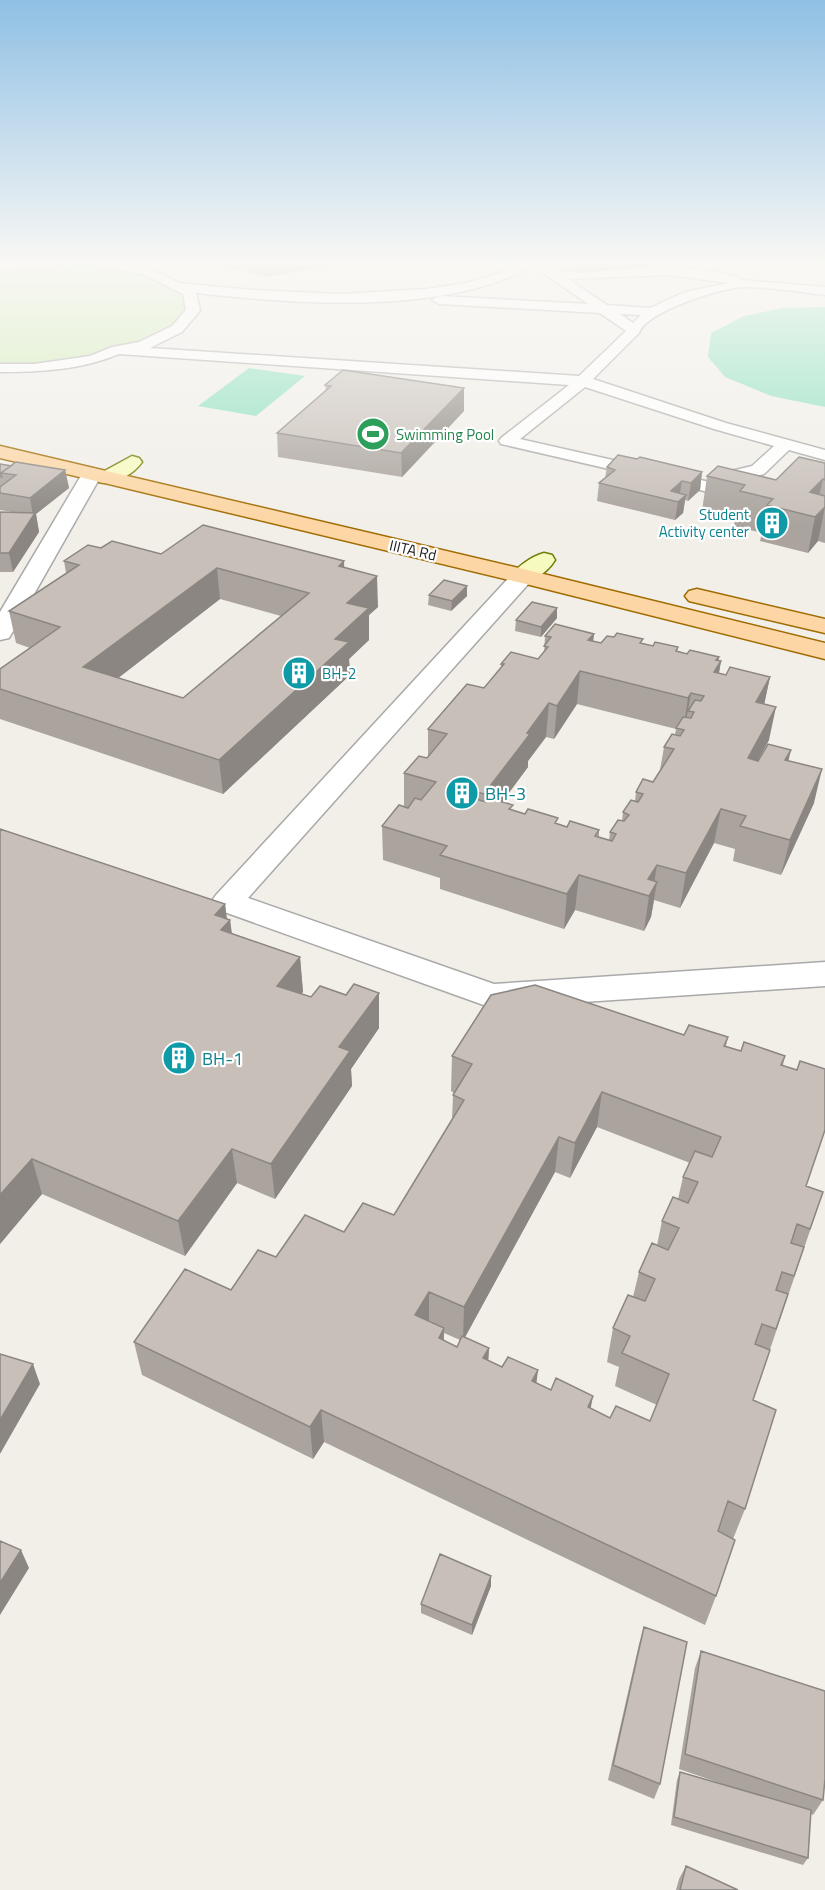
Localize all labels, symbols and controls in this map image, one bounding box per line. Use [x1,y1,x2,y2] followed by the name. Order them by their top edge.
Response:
[355,416,391,452] sports icon: Swimming Pool
[396,423,494,446] place label: Swimming Pool
[659,503,750,543] place label: Student Activity center
[754,505,790,541] building icon: Student Activity center
[387,533,439,567] street label: IIITA Rd
[281,655,317,691] building icon: BH-2
[322,662,356,685] place label: BH-2
[444,775,480,811] building icon: BH-3
[485,780,526,807] place label: BH-3
[161,1040,197,1076] building icon: BH-1
[202,1045,243,1072] place label: BH-1

